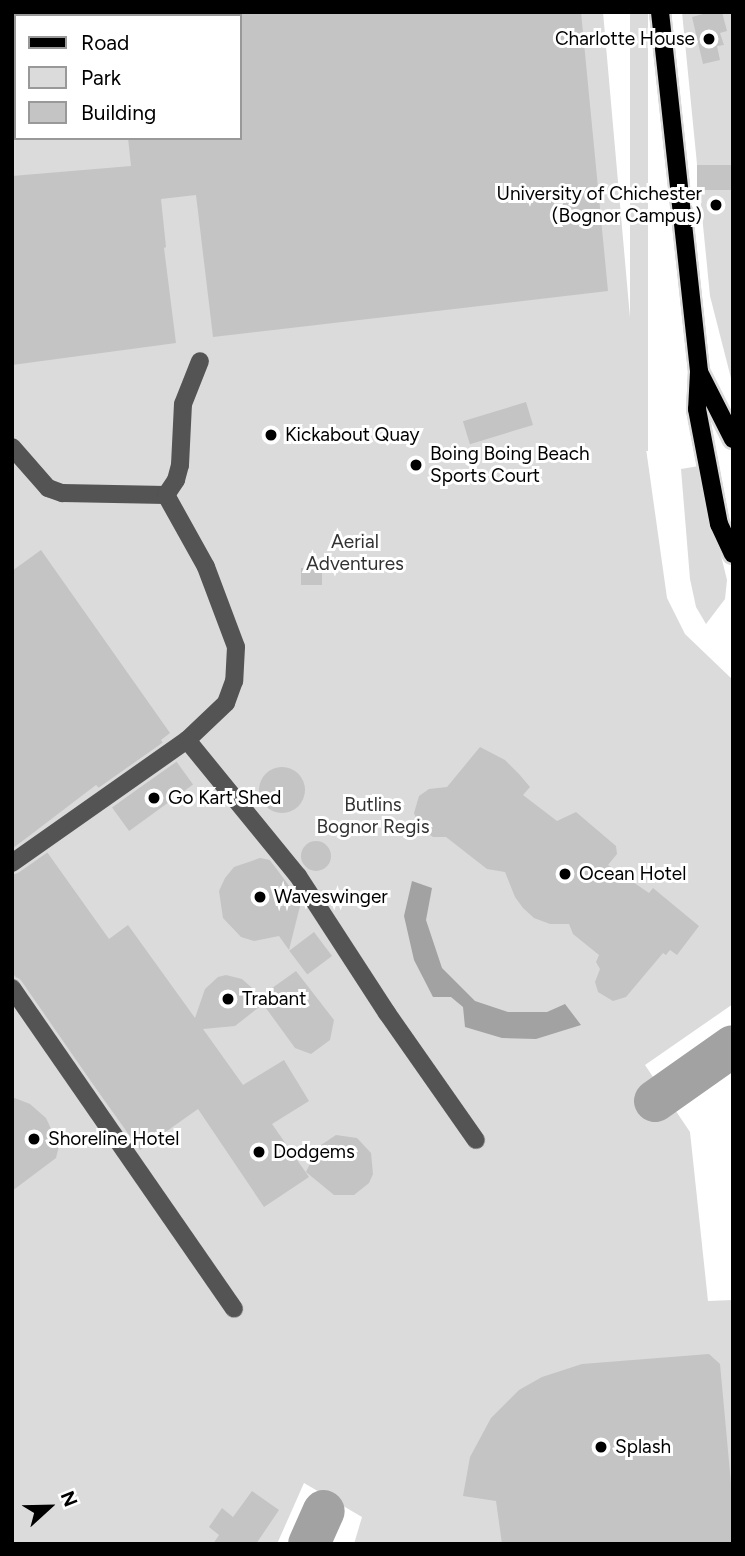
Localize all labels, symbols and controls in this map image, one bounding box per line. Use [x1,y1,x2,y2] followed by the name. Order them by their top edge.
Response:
[14,14,242,140] legend
[555,28,695,50] place label: Charlotte House
[81,30,129,55] text: Road
[701,31,717,47] marker: Charlotte House
[81,65,121,90] text: Park
[81,100,156,125] text: Building
[496,183,702,227] place label: University of Chichester (Bognor Campus)
[708,197,724,213] marker: University of Chichester (Bognor Campus)
[285,424,420,446] place label: Kickabout Quay
[263,427,279,443] marker: Kickabout Quay
[430,443,590,487] place label: Boing Boing Beach Sports Court
[408,457,424,473] marker: Boing Boing Beach Sports Court
[306,531,404,575] park label: Aerial Adventures
[168,787,281,809] place label: Go Kart Shed
[146,790,162,806] marker: Go Kart Shed
[316,794,430,838] park label: Butlins Bognor Regis
[579,863,686,885] place label: Ocean Hotel
[557,866,573,882] marker: Ocean Hotel
[274,886,388,908] place label: Waveswinger
[252,889,268,905] marker: Waveswinger
[242,988,306,1010] place label: Trabant
[220,991,236,1007] marker: Trabant
[48,1128,179,1150] place label: Shoreline Hotel
[26,1131,42,1147] marker: Shoreline Hotel
[273,1141,355,1163] place label: Dodgems
[251,1144,267,1160] marker: Dodgems
[615,1436,671,1458] place label: Splash
[593,1439,609,1455] marker: Splash
[14,1472,84,1542] north arrow
[56,1488,82,1510] text: N

